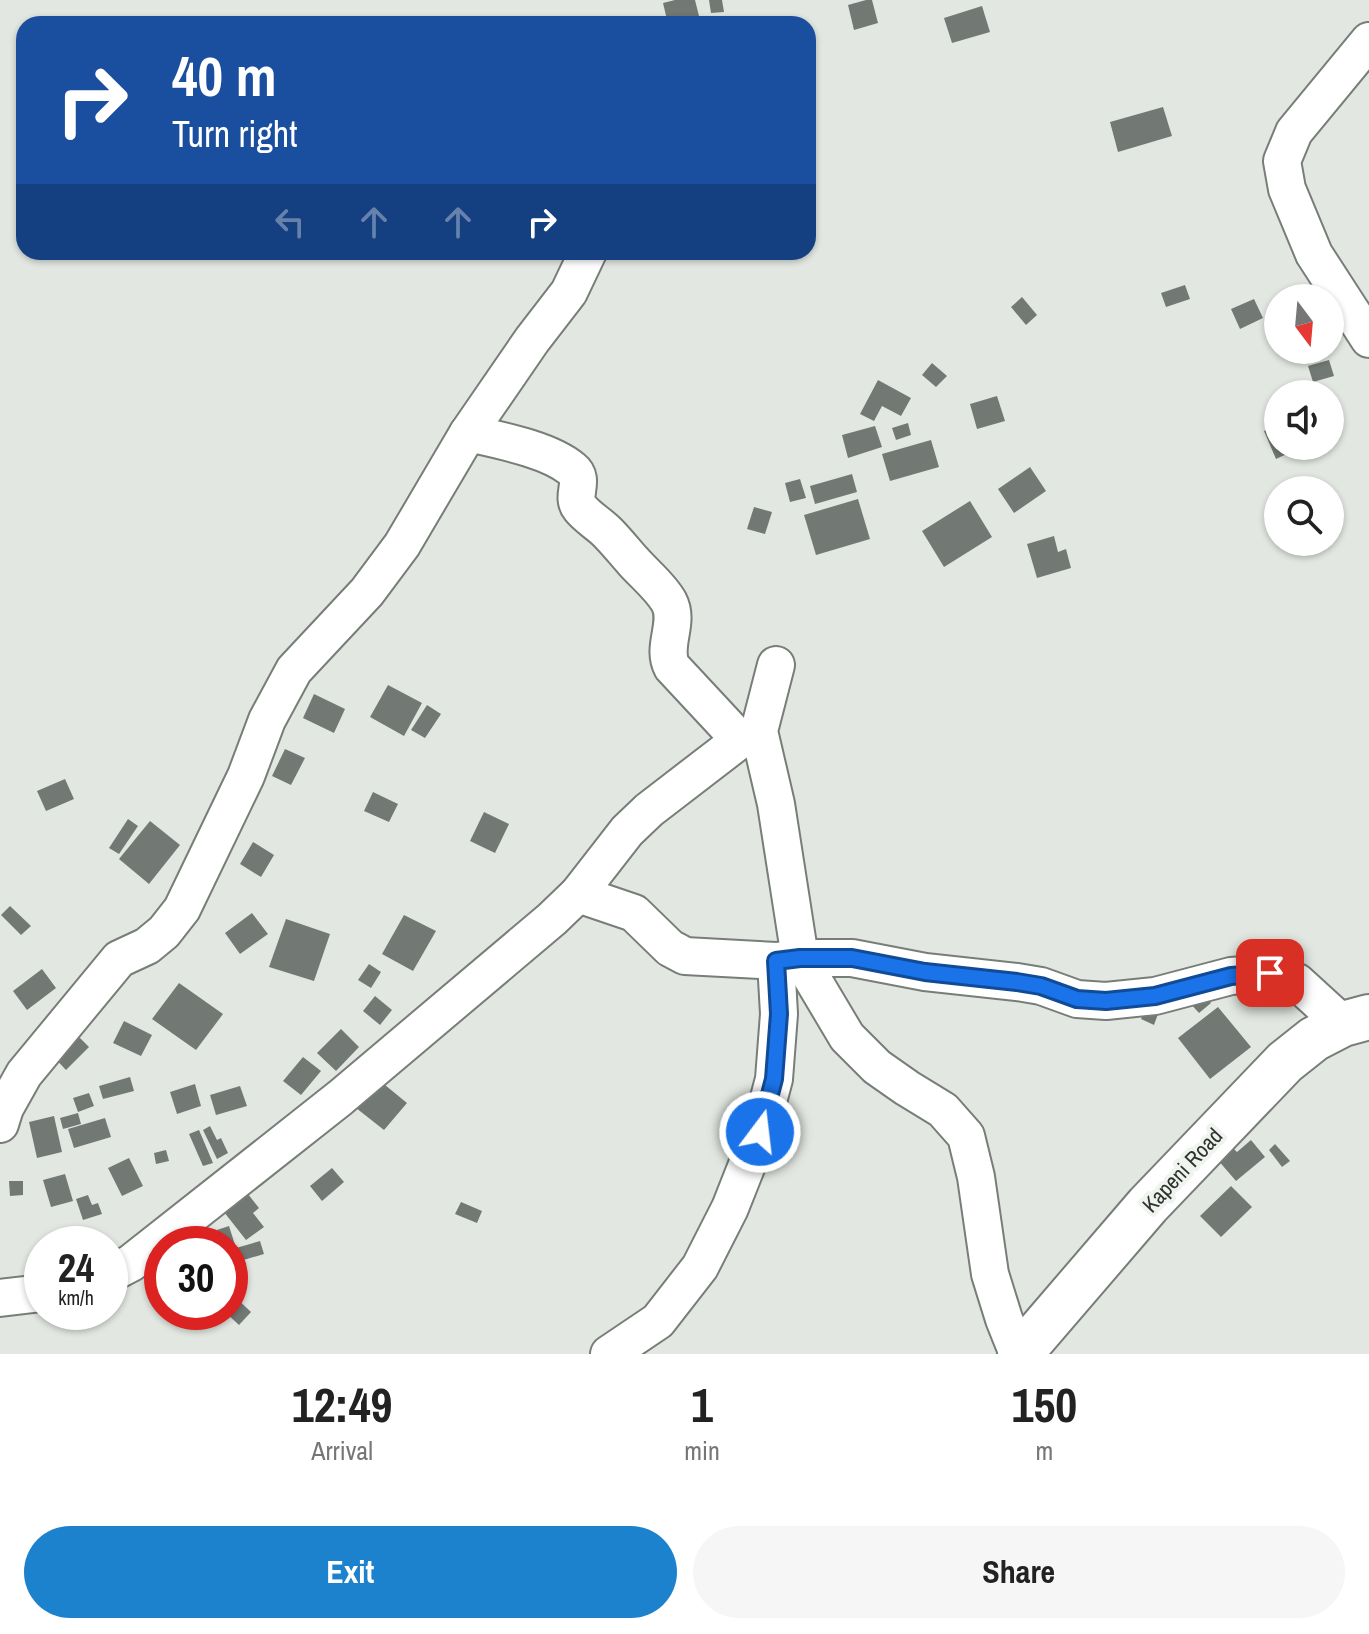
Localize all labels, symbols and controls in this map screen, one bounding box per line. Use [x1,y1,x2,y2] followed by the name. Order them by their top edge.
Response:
[172,38,277,113] text: 40 m
[40,48,144,152] icon: right
[172,110,297,158] text: Turn right
[268,200,312,244] icon: left
[352,200,396,244] icon: ahead
[436,200,480,244] icon: ahead
[520,200,564,244] icon: right
[1264,284,1344,364] north arrow
[1264,284,1344,556] map controls
[1264,380,1344,460] button: sound
[1264,476,1344,556] button: search
[1236,939,1304,1007] pin
[1248,951,1292,995] icon: arrive
[718,1090,802,1174] position arrow
[1135,1121,1229,1219] street label: Kapeni Road
[144,1226,248,1330] speed limit sign: 30
[58,1241,94,1294] text: 24
[58,1284,94,1311] text: km/h
[292,1372,392,1437] text: 12:49
[691,1372,713,1437] text: 1
[1012,1372,1077,1437] text: 150
[311,1433,373,1468] text: Arrival
[684,1433,720,1468] text: min
[1036,1433,1053,1468] text: m
[24,1526,677,1618] button: Exit
[693,1526,1345,1618] button: Share

